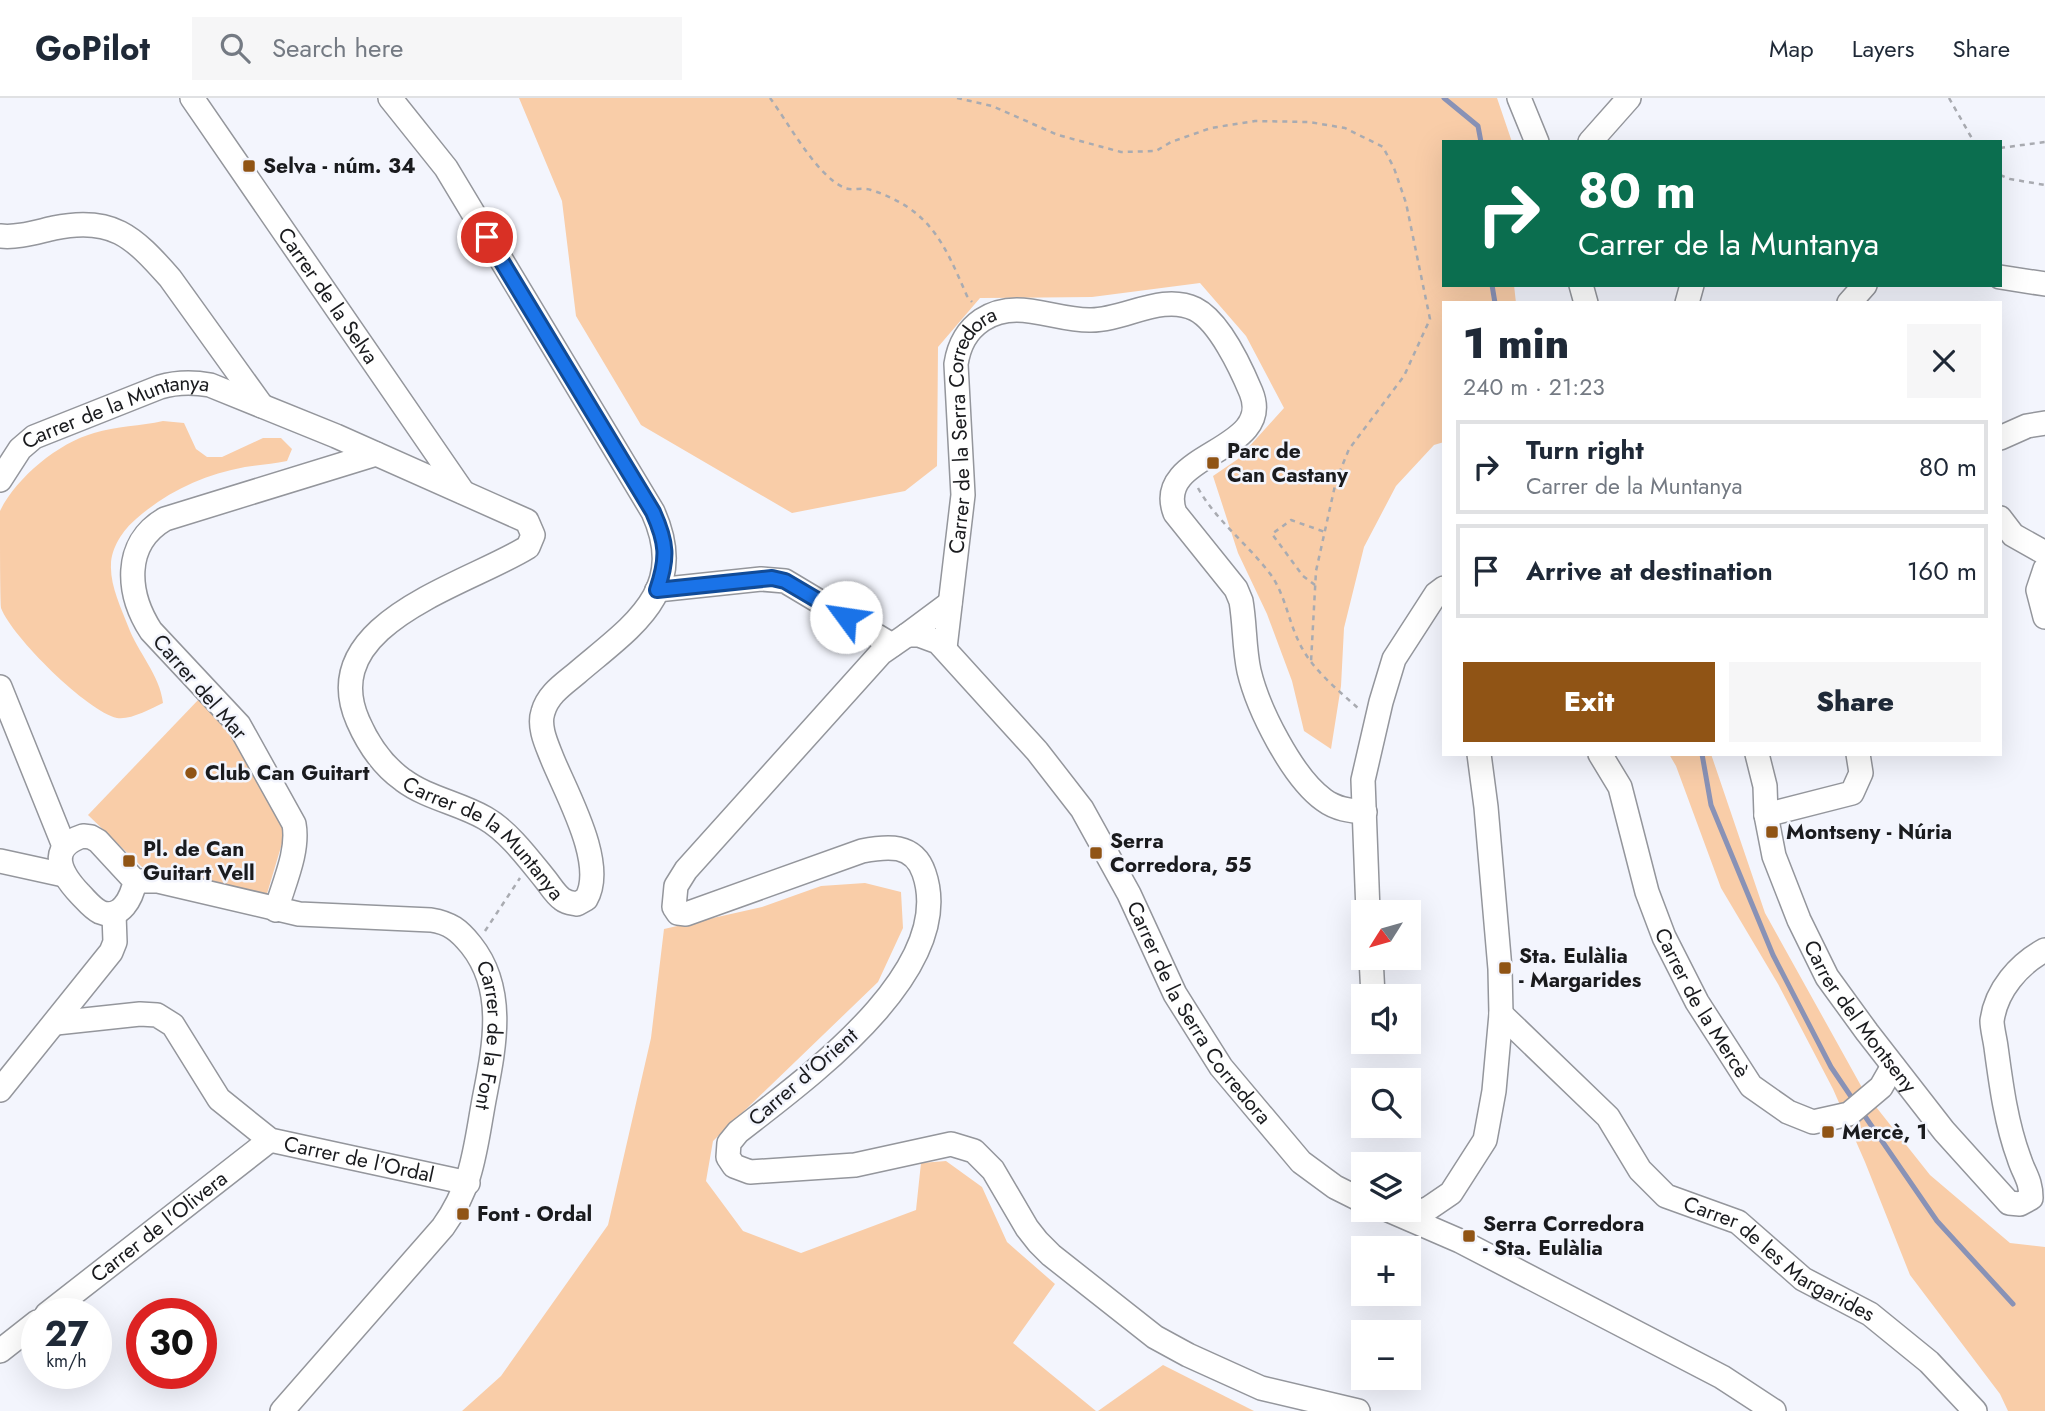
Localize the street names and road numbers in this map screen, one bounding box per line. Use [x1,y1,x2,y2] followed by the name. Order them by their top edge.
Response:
[270,221,386,370] street label: Carrer de la Selva
[941,299,1002,555] street label: Carrer de la Serra Corredora
[15,368,212,456] street label: Carrer de la Muntanya
[146,628,255,747] street label: Carrer del Mar
[397,769,571,907] street label: Carrer de la Muntanya
[1119,896,1278,1131] street label: Carrer de la Serra Corredora
[1647,924,1757,1084] street label: Carrer de la Mercè
[1796,935,1924,1100] street label: Carrer del Montseny
[467,956,510,1112] street label: Carrer de la Font
[742,1021,864,1133] street label: Carrer d'Orient
[281,1128,437,1190] street label: Carrer de l'Ordal
[84,1164,234,1290] street label: Carrer de l'Olivera
[1679,1189,1880,1329] street label: Carrer de les Margarides

